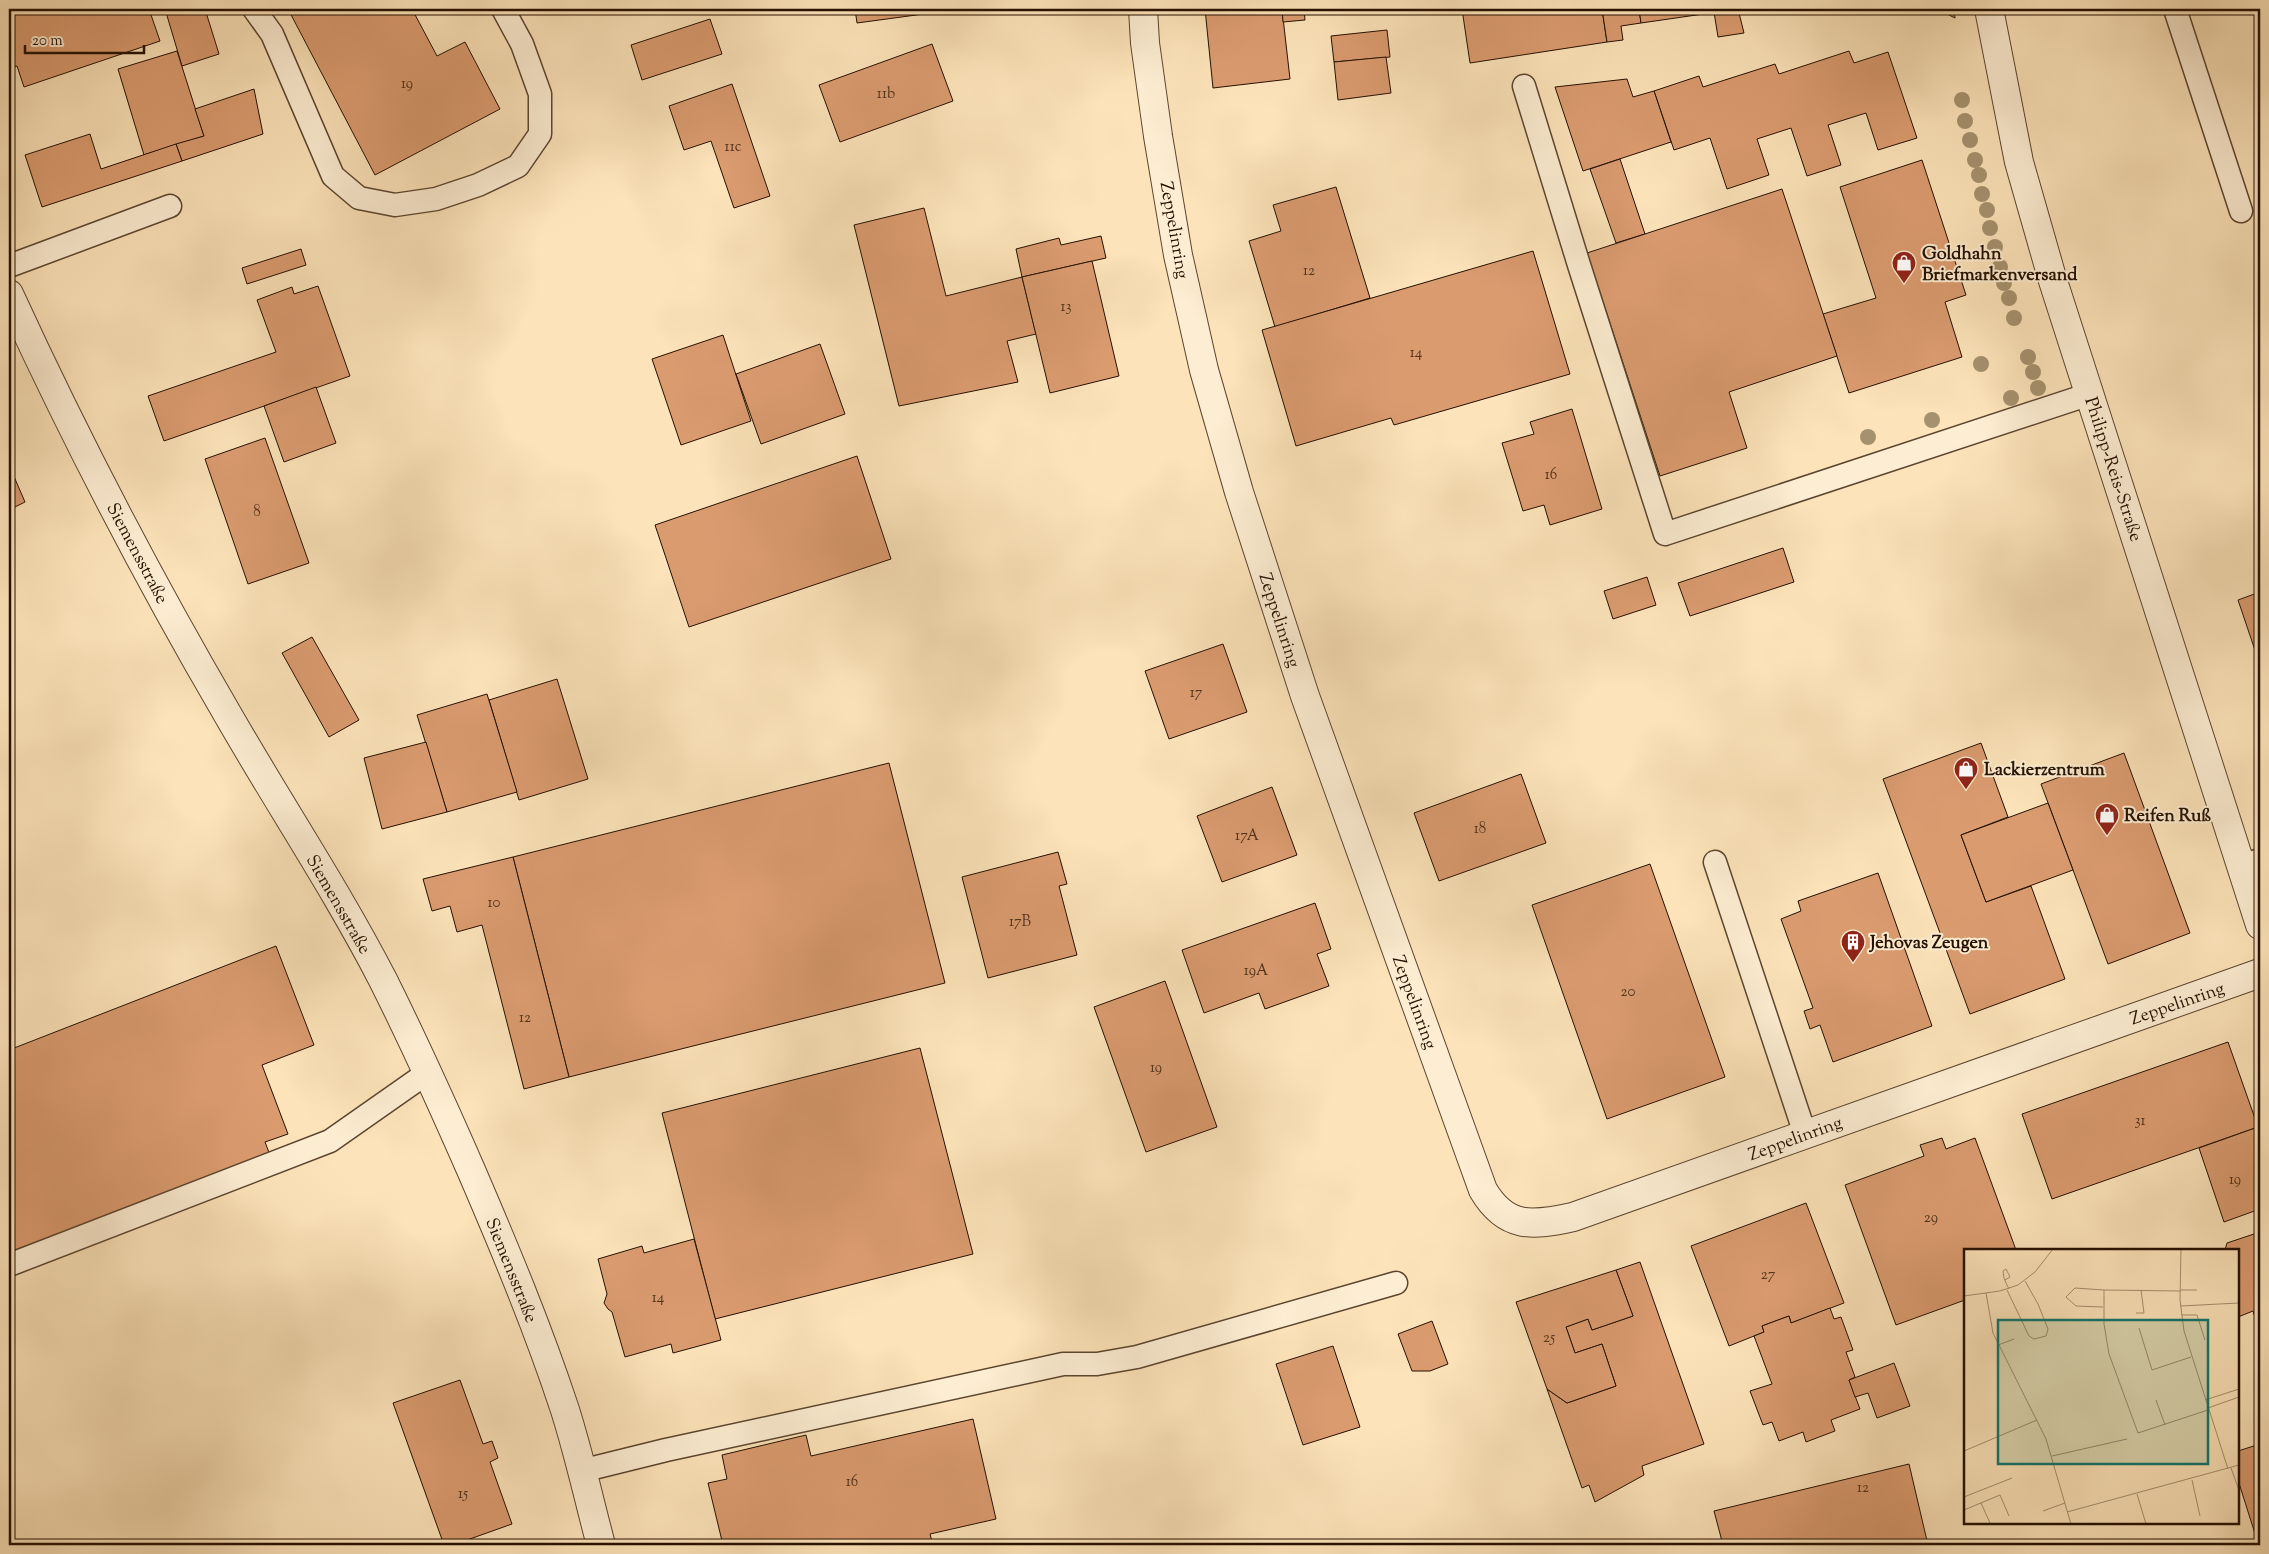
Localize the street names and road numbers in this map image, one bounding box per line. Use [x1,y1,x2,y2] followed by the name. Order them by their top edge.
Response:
[1152,180,1194,281] street label: Zeppelinring
[2076,394,2148,545] street label: Philipp-Reis-Straße
[99,499,174,609] street label: Siemensstraße
[1251,570,1306,672] street label: Zeppelinring
[298,850,376,960] street label: Siemensstraße
[1384,952,1442,1053] street label: Zeppelinring
[2127,977,2228,1033] street label: Zeppelinring
[1745,1111,1846,1169] street label: Zeppelinring
[477,1214,543,1327] street label: Siemensstraße

